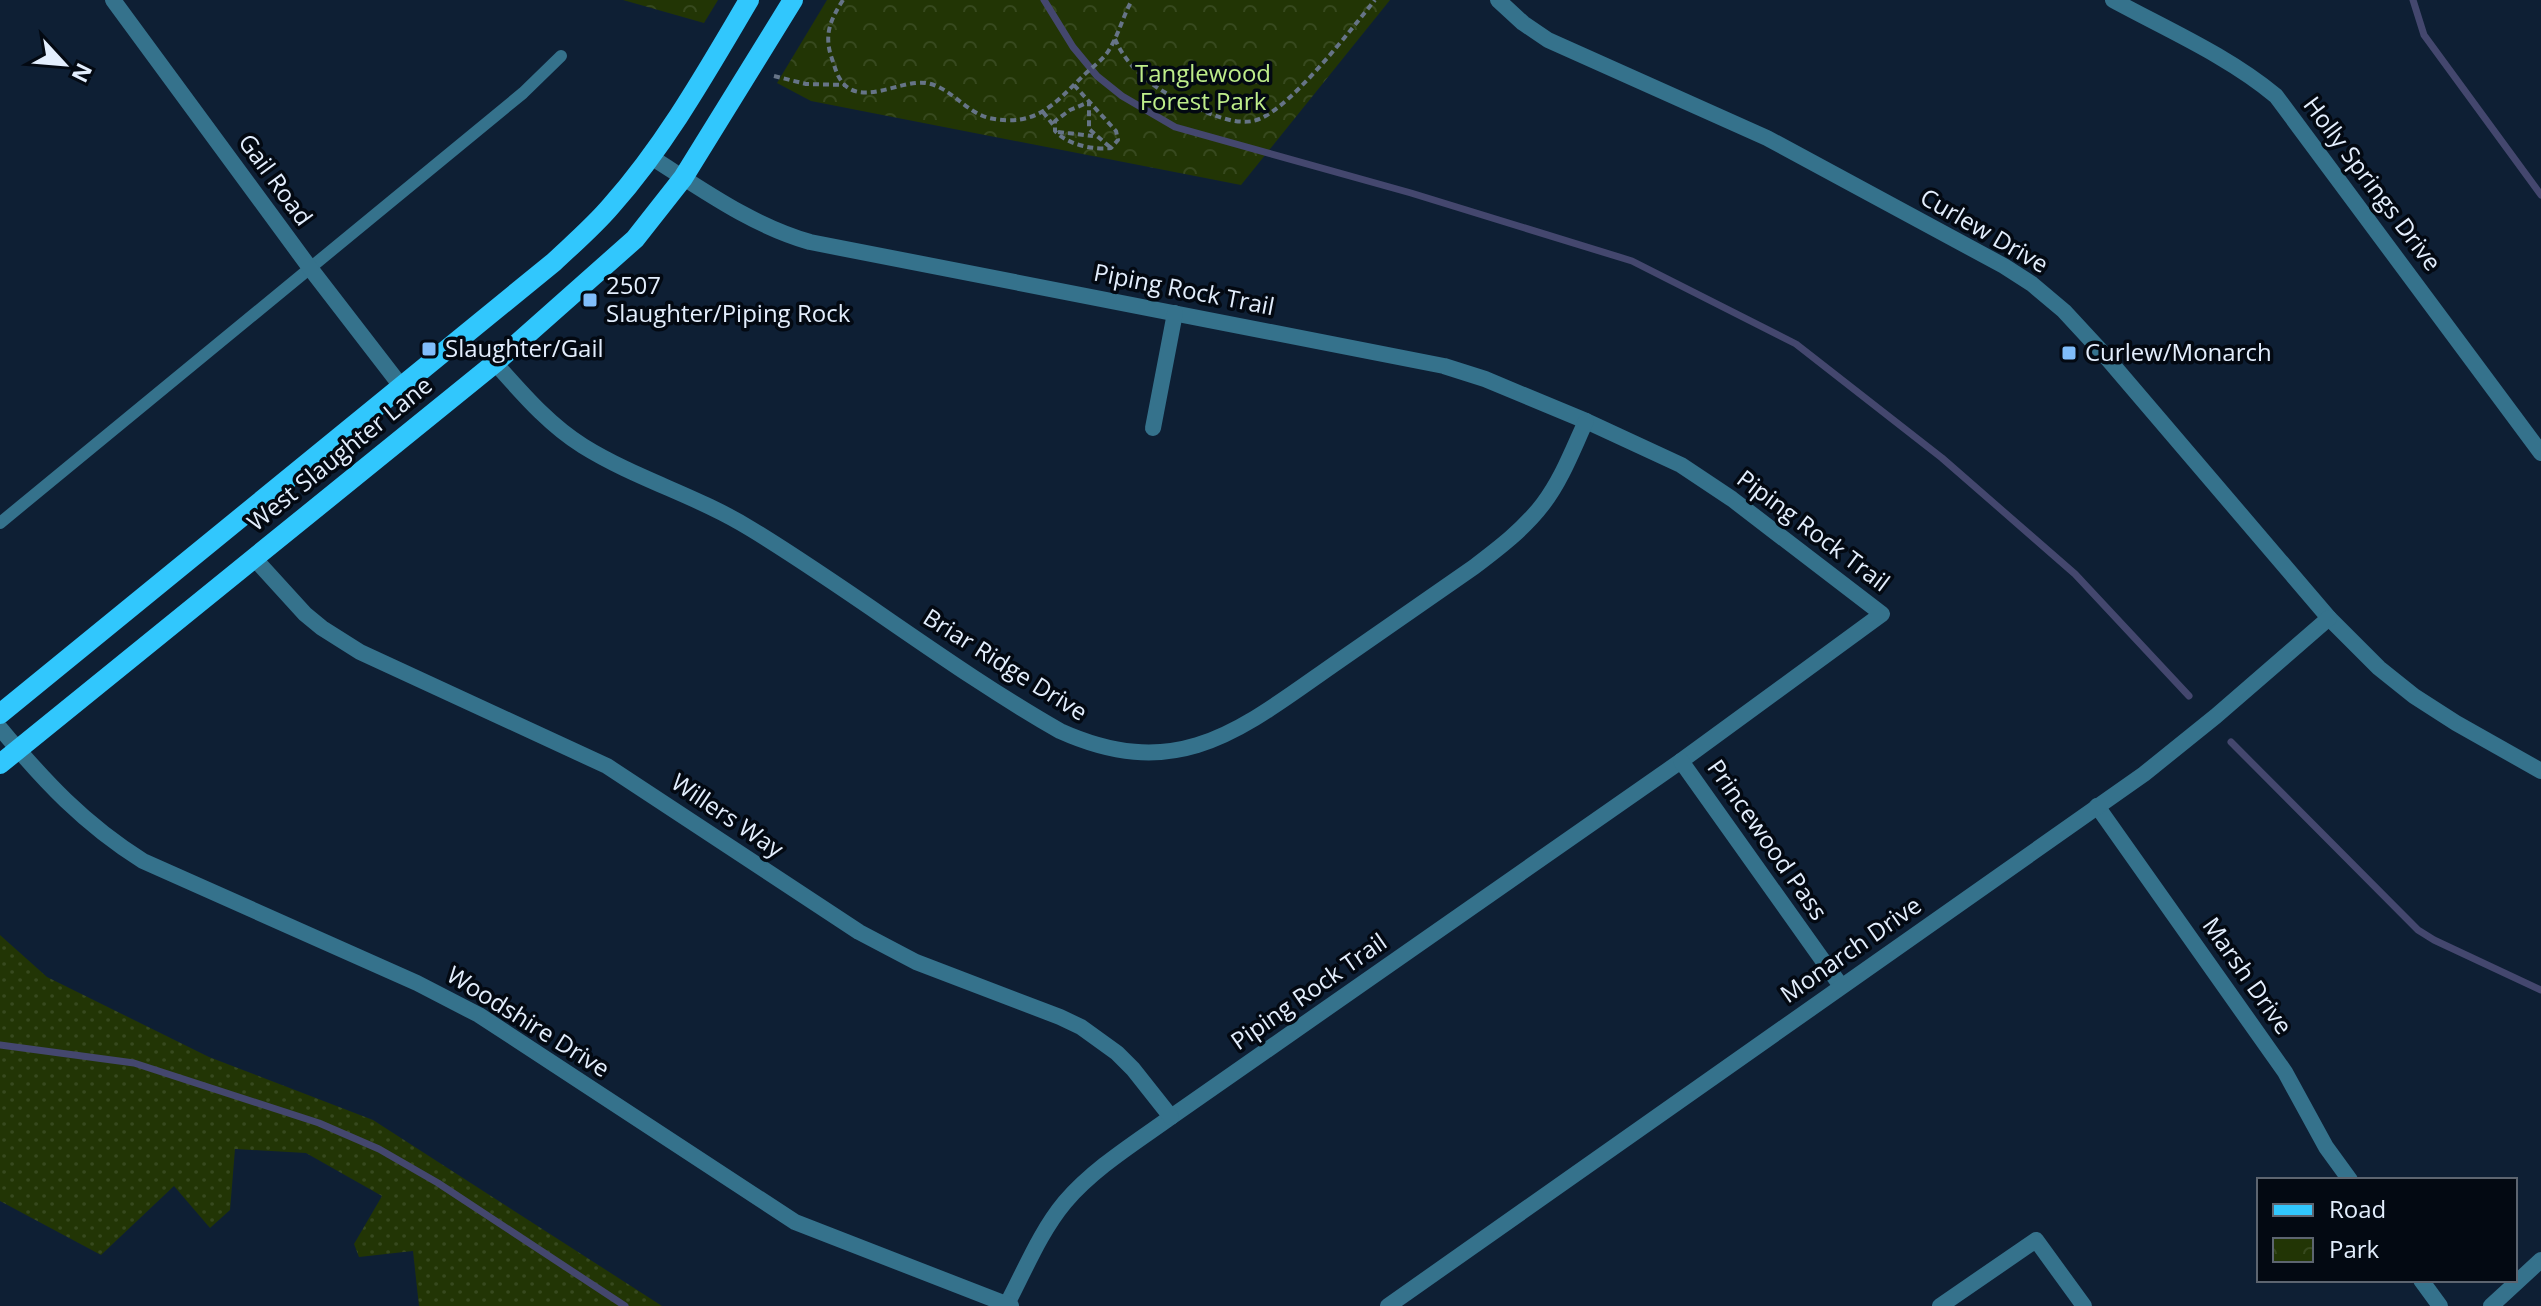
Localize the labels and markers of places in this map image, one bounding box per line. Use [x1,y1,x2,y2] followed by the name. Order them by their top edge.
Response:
[606,268,851,329] place label: 2507 Slaughter/Piping Rock
[581,291,599,309] marker: 2507 Slaughter/Piping Rock
[445,331,604,364] place label: Slaughter/Gail
[2085,335,2272,368] place label: Curlew/Monarch
[420,340,438,358] marker: Slaughter/Gail
[2060,344,2078,362] marker: Curlew/Monarch

